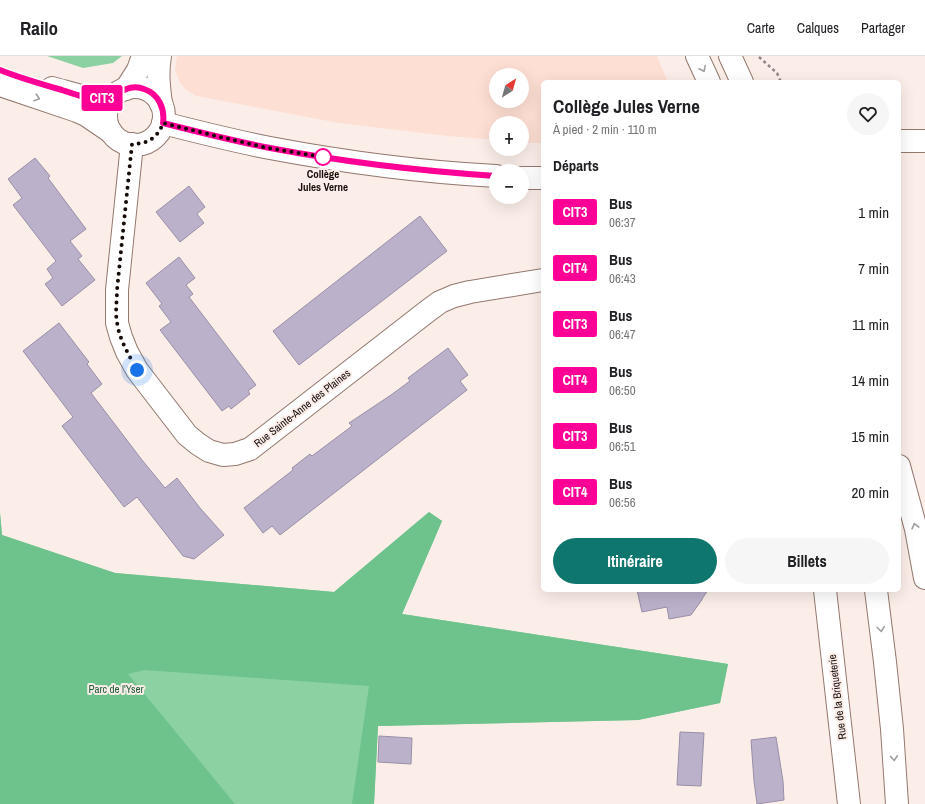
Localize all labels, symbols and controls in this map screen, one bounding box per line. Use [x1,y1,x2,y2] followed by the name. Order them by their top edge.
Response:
[20,15,58,41] text: Railo
[747,19,775,37] text: Carte
[797,19,839,37] text: Calques
[861,19,905,37] text: Partager
[698,65,706,72] one-way arrow
[489,68,529,108] north arrow
[489,68,529,204] map controls
[74,85,130,111] line badge: CIT3
[90,89,114,107] text: CIT3
[33,93,40,102] one-way arrow
[553,93,700,119] text: Collège Jules Verne
[847,93,889,135] button: heart
[489,116,529,156] button: +
[553,121,657,138] text: À pied · 2 min · 110 m
[314,148,332,166] marker: Collège Jules Verne
[553,155,599,176] text: Départs
[489,164,529,204] button: −
[298,167,348,194] place label: Collège Jules Verne
[609,193,632,214] text: Bus
[858,202,889,223] text: 1 min
[563,203,587,221] text: CIT3
[609,214,636,231] text: 06:37
[609,249,632,270] text: Bus
[858,258,889,279] text: 7 min
[563,259,587,277] text: CIT4
[609,270,636,287] text: 06:43
[609,305,632,326] text: Bus
[852,314,889,335] text: 11 min
[563,315,587,333] text: CIT3
[609,326,636,343] text: 06:47
[127,360,147,380] your location
[609,361,632,382] text: Bus
[251,366,354,450] street label: Rue Sainte-Anne des Plaines
[851,370,889,391] text: 14 min
[563,371,587,389] text: CIT4
[609,382,636,399] text: 06:50
[609,417,632,438] text: Bus
[851,426,889,447] text: 15 min
[563,427,587,445] text: CIT3
[609,438,636,455] text: 06:51
[609,473,632,494] text: Bus
[851,482,889,503] text: 20 min
[563,483,587,501] text: CIT4
[609,494,636,511] text: 06:56
[911,522,919,529] one-way arrow
[553,538,717,584] button: Itinéraire
[725,538,889,584] button: Billets
[876,626,885,632] one-way arrow
[825,654,849,740] street label: Rue de la Briqueterie
[88,682,144,696] park label: Parc de l'Yser
[889,755,898,761] one-way arrow

